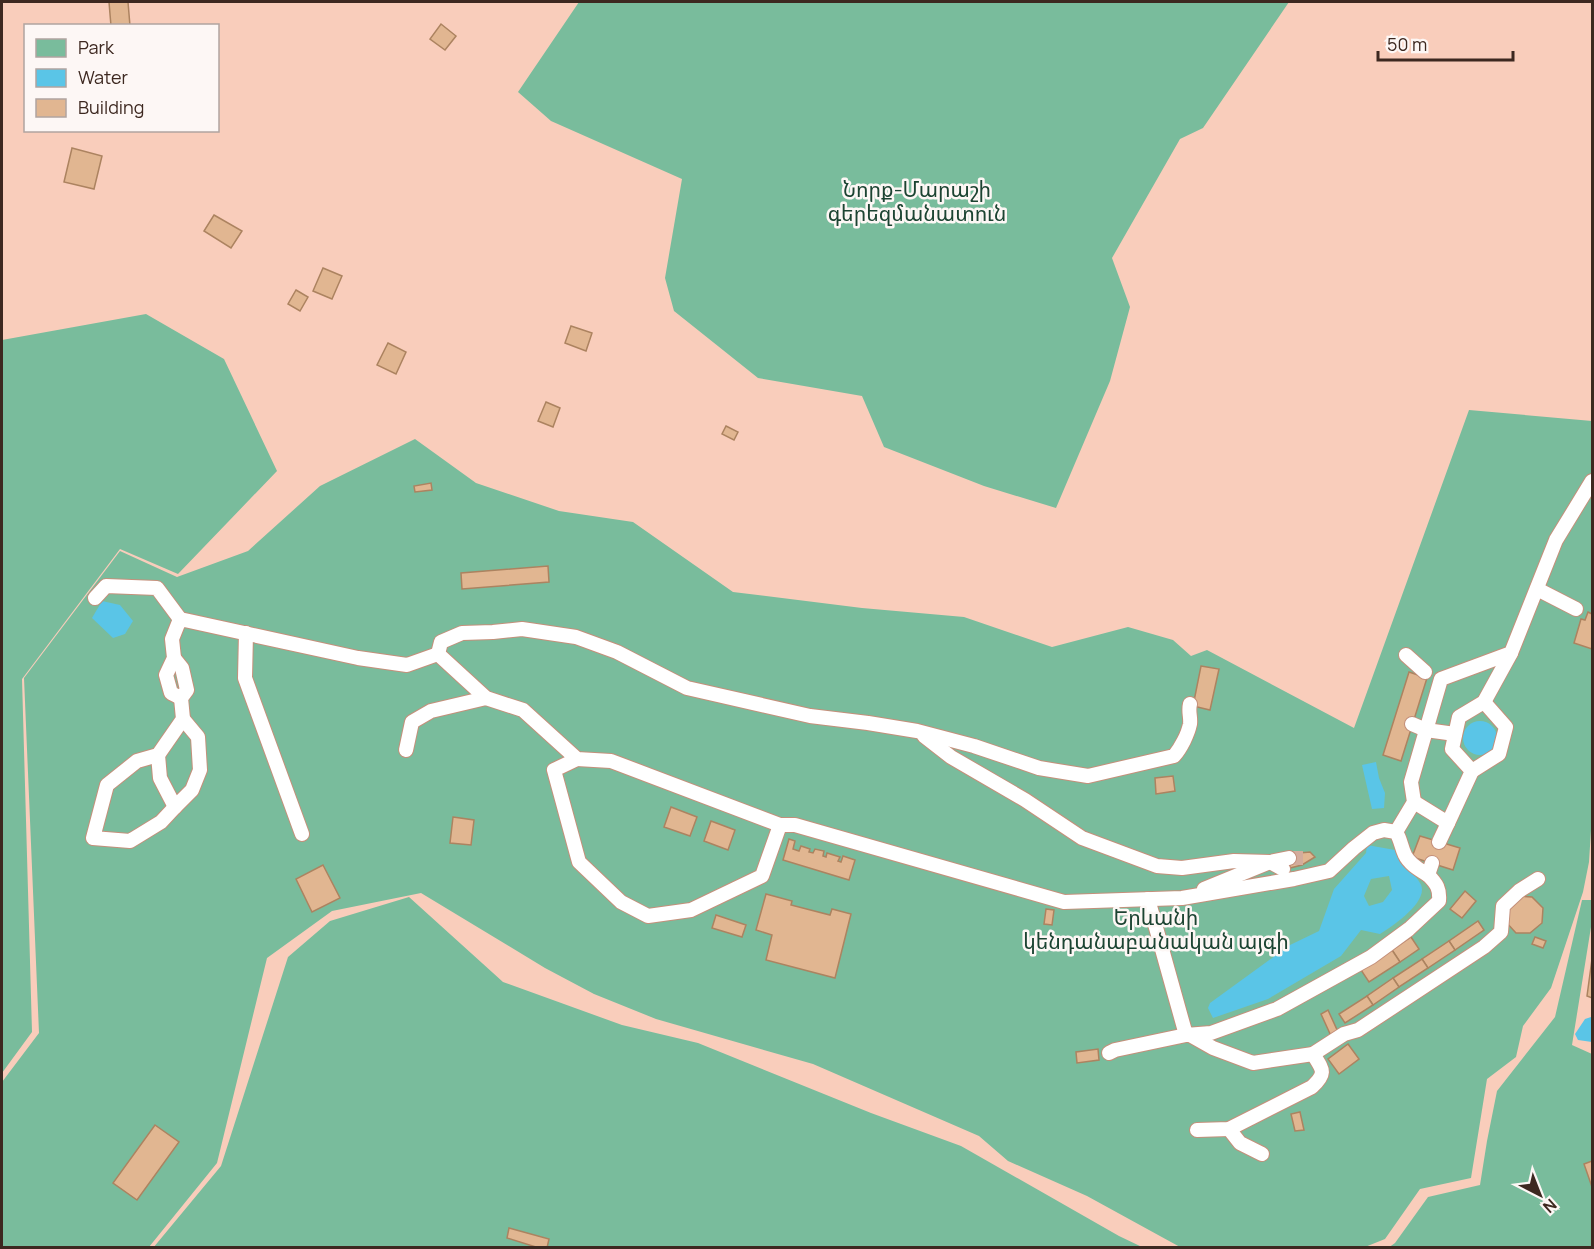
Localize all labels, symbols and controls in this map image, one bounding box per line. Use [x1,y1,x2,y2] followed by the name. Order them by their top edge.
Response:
[24,24,219,132] legend
[1378,24,1513,62] scale bar
[1387,32,1427,56] text: 50 m
[78,35,115,59] text: Park
[78,65,128,89] text: Water
[78,95,144,119] text: Building
[828,175,1006,227] park label: Նորք-Մարաշի գերեզմանատուն
[1023,903,1289,955] park label: Երևանի կենդանաբանական այգի
[1510,1165,1570,1225] north arrow
[1538,1194,1562,1218] text: N

